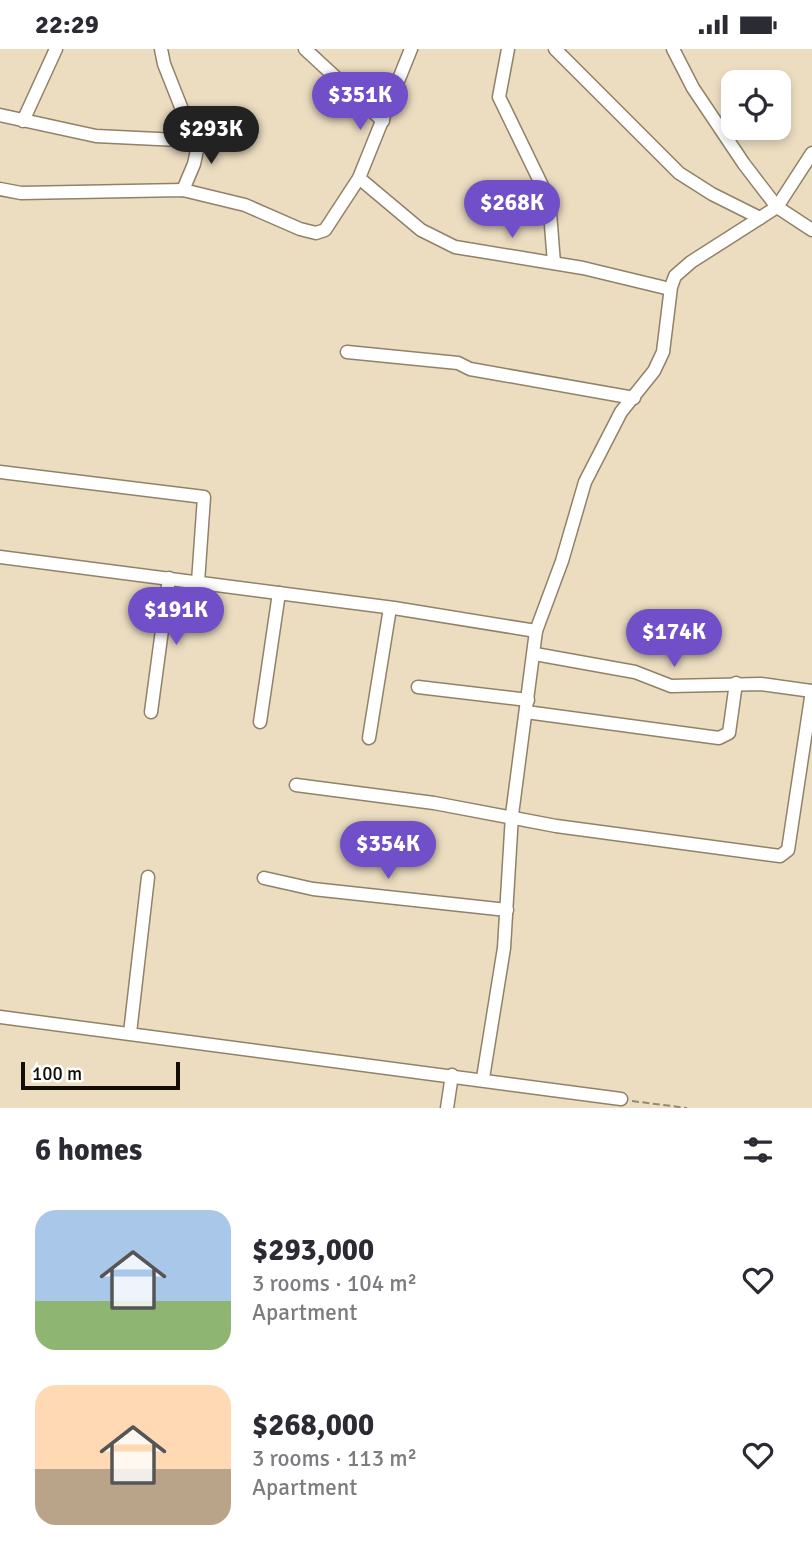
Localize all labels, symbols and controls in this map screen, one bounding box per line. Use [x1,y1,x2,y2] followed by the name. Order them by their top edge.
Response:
[35,9,99,41] text: 22:29
[721,70,791,140] map controls
[721,70,791,140] button: locate
[311,73,409,132] pin: $351K
[328,80,392,109] text: $351K
[162,107,260,166] pin: $293K
[179,114,243,143] text: $293K
[463,181,561,240] pin: $268K
[480,188,544,217] text: $268K
[127,587,225,647] pin: $191K
[144,595,208,624] text: $191K
[625,609,723,669] pin: $174K
[642,617,706,646] text: $174K
[339,821,437,881] pin: $354K
[356,829,420,858] text: $354K
[21,1059,180,1091] scale bar
[32,1062,82,1086] text: 100 m
[739,1131,777,1169] icon: filters
[35,1132,142,1169] text: 6 homes
[252,1232,374,1269] text: $293,000
[91,1238,175,1322] icon: home
[739,1261,777,1299] icon: heart
[252,1269,417,1298] text: 3 rooms · 104 m²
[252,1298,357,1327] text: Apartment
[252,1407,374,1444] text: $268,000
[91,1413,175,1497] icon: home
[739,1436,777,1474] icon: heart
[252,1444,417,1473] text: 3 rooms · 113 m²
[252,1473,357,1502] text: Apartment

